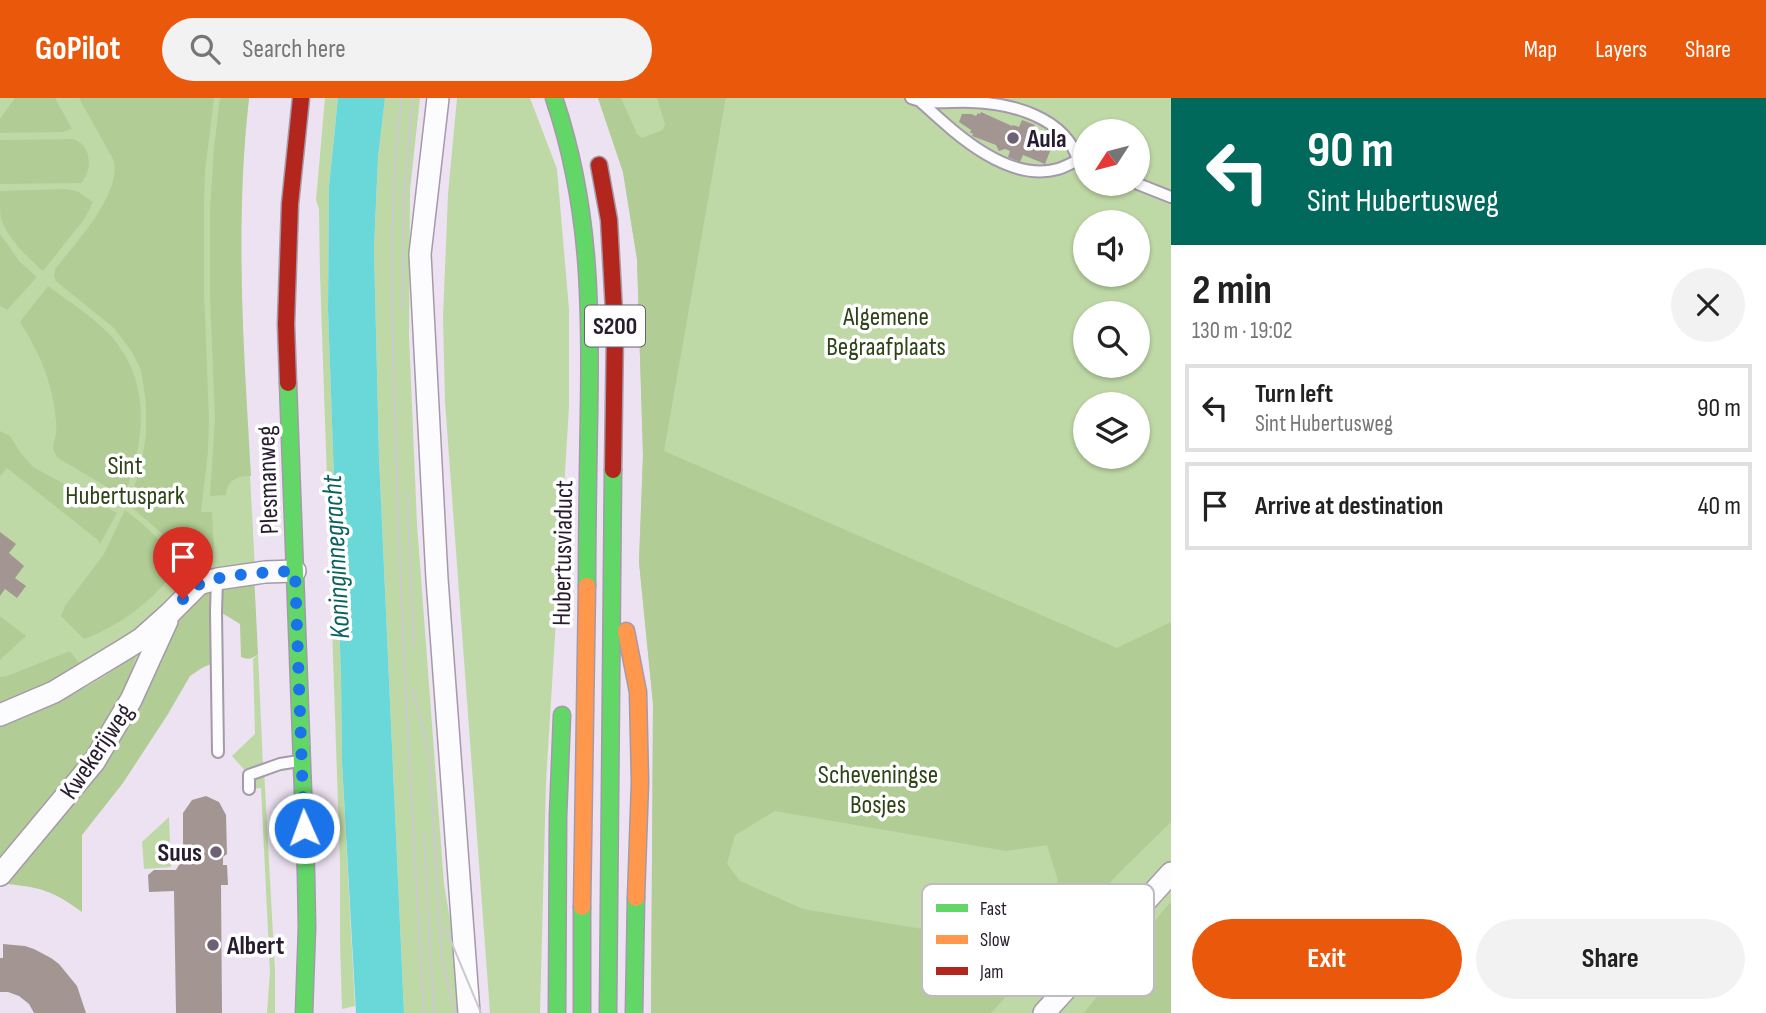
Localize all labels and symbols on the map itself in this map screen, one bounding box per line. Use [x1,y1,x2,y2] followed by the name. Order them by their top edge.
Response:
[1073,119,1150,196] north arrow
[1026,124,1067,155] place label: Aula
[1005,130,1021,146] marker: Aula
[826,302,946,363] park label: Algemene Begraafplaats
[585,306,645,346] road number: S200
[251,425,286,535] street label: Plesmanweg
[65,451,185,512] park label: Sint Hubertuspark
[316,474,357,640] water label: Koninginnegracht
[547,480,580,626] street label: Hubertusviaduct
[153,527,213,599] pin
[54,698,140,806] street label: Kwekerijweg
[818,760,938,821] park label: Scheveningse Bosjes
[267,791,341,865] position arrow
[158,838,202,869] place label: Suus
[208,844,224,860] marker: Suus
[922,884,1154,996] legend
[980,898,1007,921] text: Fast
[980,929,1010,952] text: Slow
[226,931,285,962] place label: Albert
[205,937,221,953] marker: Albert
[979,961,1003,984] text: Jam

